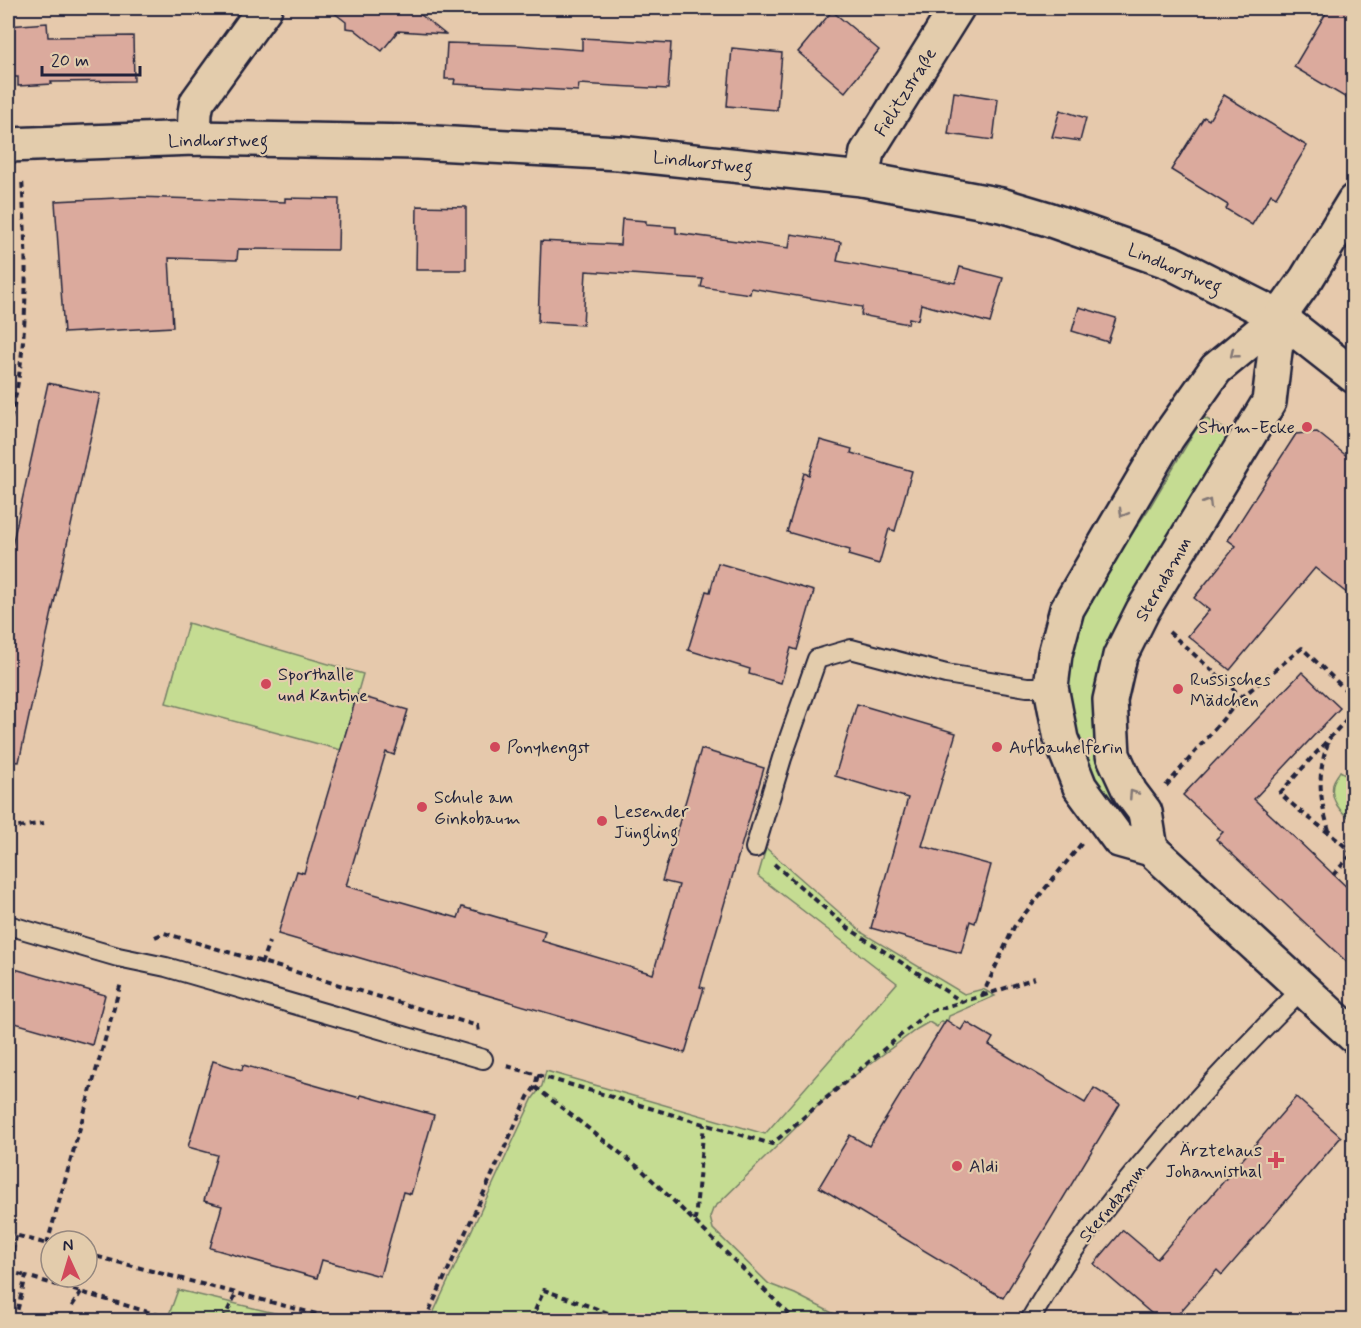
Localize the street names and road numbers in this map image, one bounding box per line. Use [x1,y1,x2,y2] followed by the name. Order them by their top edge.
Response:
[869,43,943,141] street label: Fielitzstraße
[168,129,268,155] street label: Lindhorstweg
[652,146,754,182] street label: Lindhorstweg
[1123,238,1225,301] street label: Lindhorstweg
[1130,533,1198,626] street label: Sterndamm
[1074,1159,1152,1248] street label: Sterndamm

